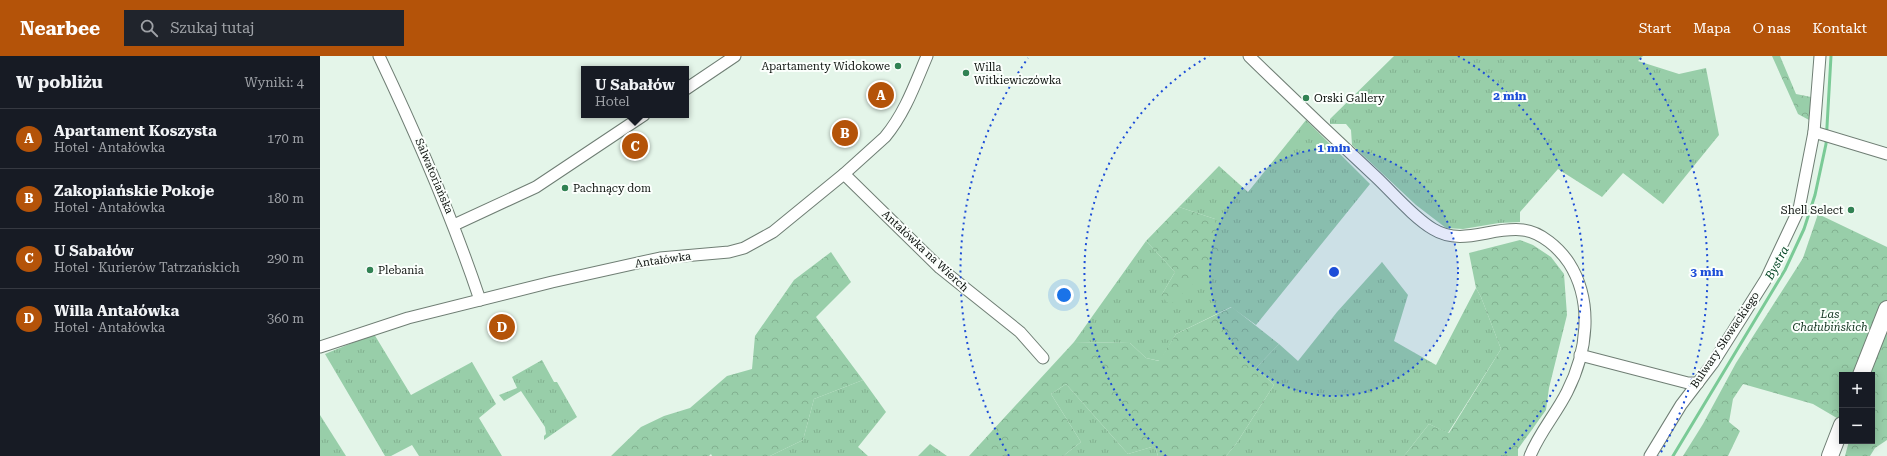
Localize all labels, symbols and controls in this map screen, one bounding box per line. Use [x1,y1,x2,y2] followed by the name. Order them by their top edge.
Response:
[124,10,404,46] search box
[20,17,100,40] text: Nearbee
[138,17,160,39] icon: search
[170,19,254,37] text: Szukaj tutaj
[1639,20,1671,36] text: Start
[1693,20,1731,36] text: Mapa
[1753,20,1791,36] text: O nas
[1813,20,1867,36] text: Kontakt
[761,60,890,73] place label: Apartamenty Widokowe
[893,61,903,71] marker: Apartamenty Widokowe
[974,61,1061,87] place label: Willa Witkiewiczówka
[581,66,689,118] popup
[961,68,971,78] marker: Willa Witkiewiczówka
[16,72,103,92] text: W pobliżu
[245,75,304,90] text: Wyniki: 4
[595,76,675,94] text: U Sabałów
[868,80,894,110] pin: A
[1493,89,1527,103] text: 2 min
[1314,92,1385,105] place label: Orski Gallery
[1301,93,1311,103] marker: Orski Gallery
[595,94,629,109] text: Hotel
[832,118,858,148] pin: B
[54,122,217,140] text: Apartament Koszysta
[24,131,34,146] text: A
[267,131,304,146] text: 170 m
[622,131,648,161] pin: C
[412,136,456,216] street label: Salwatoriańska
[54,140,165,155] text: Hotel · Antałówka
[1317,141,1351,155] text: 1 min
[54,182,214,200] text: Zakopiańskie Pokoje
[573,182,651,195] place label: Pachnący dom
[560,183,570,193] marker: Pachnący dom
[24,191,34,206] text: B
[267,191,304,206] text: 180 m
[54,200,165,215] text: Hotel · Antałówka
[1781,204,1843,217] place label: Shell Select
[1846,205,1856,215] marker: Shell Select
[879,208,971,294] street label: Antałówka na Wierch
[54,242,134,260] text: U Sabałów
[1762,244,1792,283] water label: Bystra
[634,250,692,270] street label: Antałówka
[24,251,34,266] text: C
[267,251,304,266] text: 290 m
[54,260,240,275] text: Hotel · Kurierów Tatrzańskich
[378,264,424,277] place label: Plebania
[365,265,375,275] marker: Plebania
[1327,265,1341,279] centre of rings
[1690,265,1724,279] text: 3 min
[1054,285,1074,305] your location
[1688,289,1762,391] street label: Bulwary Słowackiego
[54,302,179,320] text: Willa Antałówka
[1792,308,1868,334] park label: Las Chałubińskich
[24,311,34,326] text: D
[267,311,304,326] text: 360 m
[489,312,515,342] pin: D
[54,320,165,335] text: Hotel · Antałówka
[1839,372,1875,444] map controls
[1839,372,1875,408] button: +
[1839,408,1875,444] button: −

